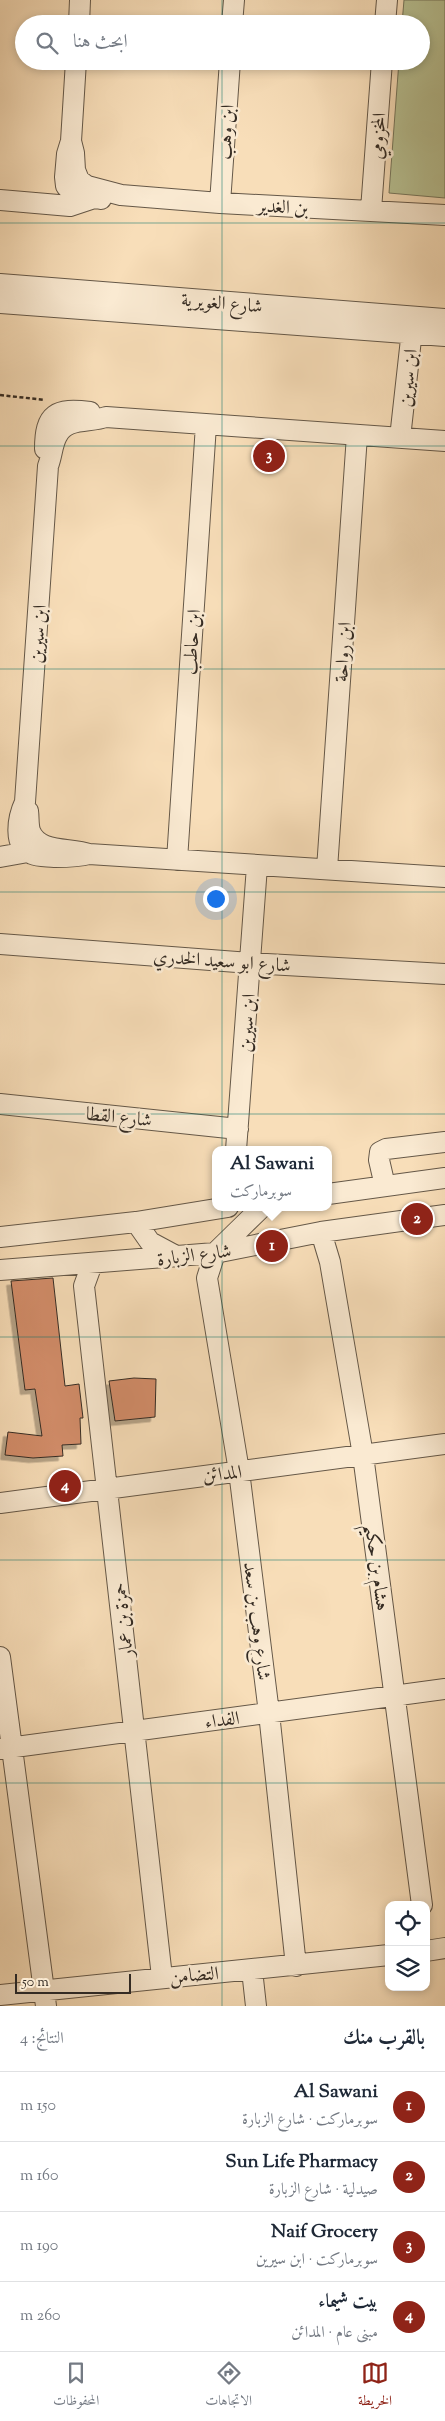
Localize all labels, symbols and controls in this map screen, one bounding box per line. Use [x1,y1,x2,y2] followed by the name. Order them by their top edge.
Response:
[15,15,430,70] search box
[33,29,61,57] icon: search
[73,29,128,56] text: ابحث هنا
[212,104,243,161] street label: ابن وهب
[364,112,395,160] street label: المخزومي
[255,194,309,223] street label: بن الغدير
[180,287,264,322] street label: شارع الغويرية
[393,348,426,409] street label: ابن سيرين
[253,437,285,475] pin: 3
[24,604,55,664] street label: ابن سيرين
[178,608,209,676] street label: ابن حاطب
[329,621,360,683] street label: ابن رواحة
[203,886,229,912] your location
[152,944,292,981] street label: شارع ابو سعيد الخدري
[233,993,264,1053] street label: ابن سيرين
[84,1102,153,1135] street label: شارع القطا
[212,1146,332,1211] popup
[230,1151,314,1178] text: Al Sawani
[230,1181,292,1204] text: سوبرماركت
[401,1200,433,1238] pin: 2
[256,1227,288,1265] pin: 1
[155,1239,233,1274] street label: شارع الزبارة
[201,1460,244,1491] street label: المدائن
[49,1467,81,1505] pin: 4
[352,1522,395,1613] street label: هشام بن حكيم
[235,1561,276,1682] street label: شارع وهب بن سعد
[107,1581,142,1660] street label: حمزة بن عمار
[203,1706,241,1737] street label: الفداء
[385,1901,430,1991] map controls
[385,1901,430,1946] button: locate
[385,1946,430,1991] button: layers
[169,1961,220,1992] street label: التضامن
[15,1971,131,1994] scale bar
[22,1973,49,1993] text: 50 m
[343,2024,425,2054] text: بالقرب منك
[20,2028,64,2051] text: النتائج: 4
[294,2079,378,2106] text: Al Sawani
[20,2095,56,2118] text: 150 m
[406,2095,412,2118] text: 1
[242,2109,378,2132] text: سوبرماركت · شارع الزبارة
[225,2149,378,2176] text: Sun Life Pharmacy
[20,2165,59,2188] text: 160 m
[405,2165,413,2188] text: 2
[269,2179,378,2202] text: صيدلية · شارع الزبارة
[271,2219,378,2246] text: Naif Grocery
[20,2235,58,2258] text: 190 m
[406,2235,412,2258] text: 3
[256,2249,378,2272] text: سوبرماركت · ابن سيرين
[318,2289,378,2316] text: بيت شيماء
[20,2305,61,2328] text: 260 m
[405,2305,413,2328] text: 4
[291,2322,378,2345] text: مبنى عام · المدائن
[53,2359,99,2414] tab: المحفوظات
[205,2359,252,2414] tab: الاتجاهات
[358,2359,392,2414] tab: الخريطة

